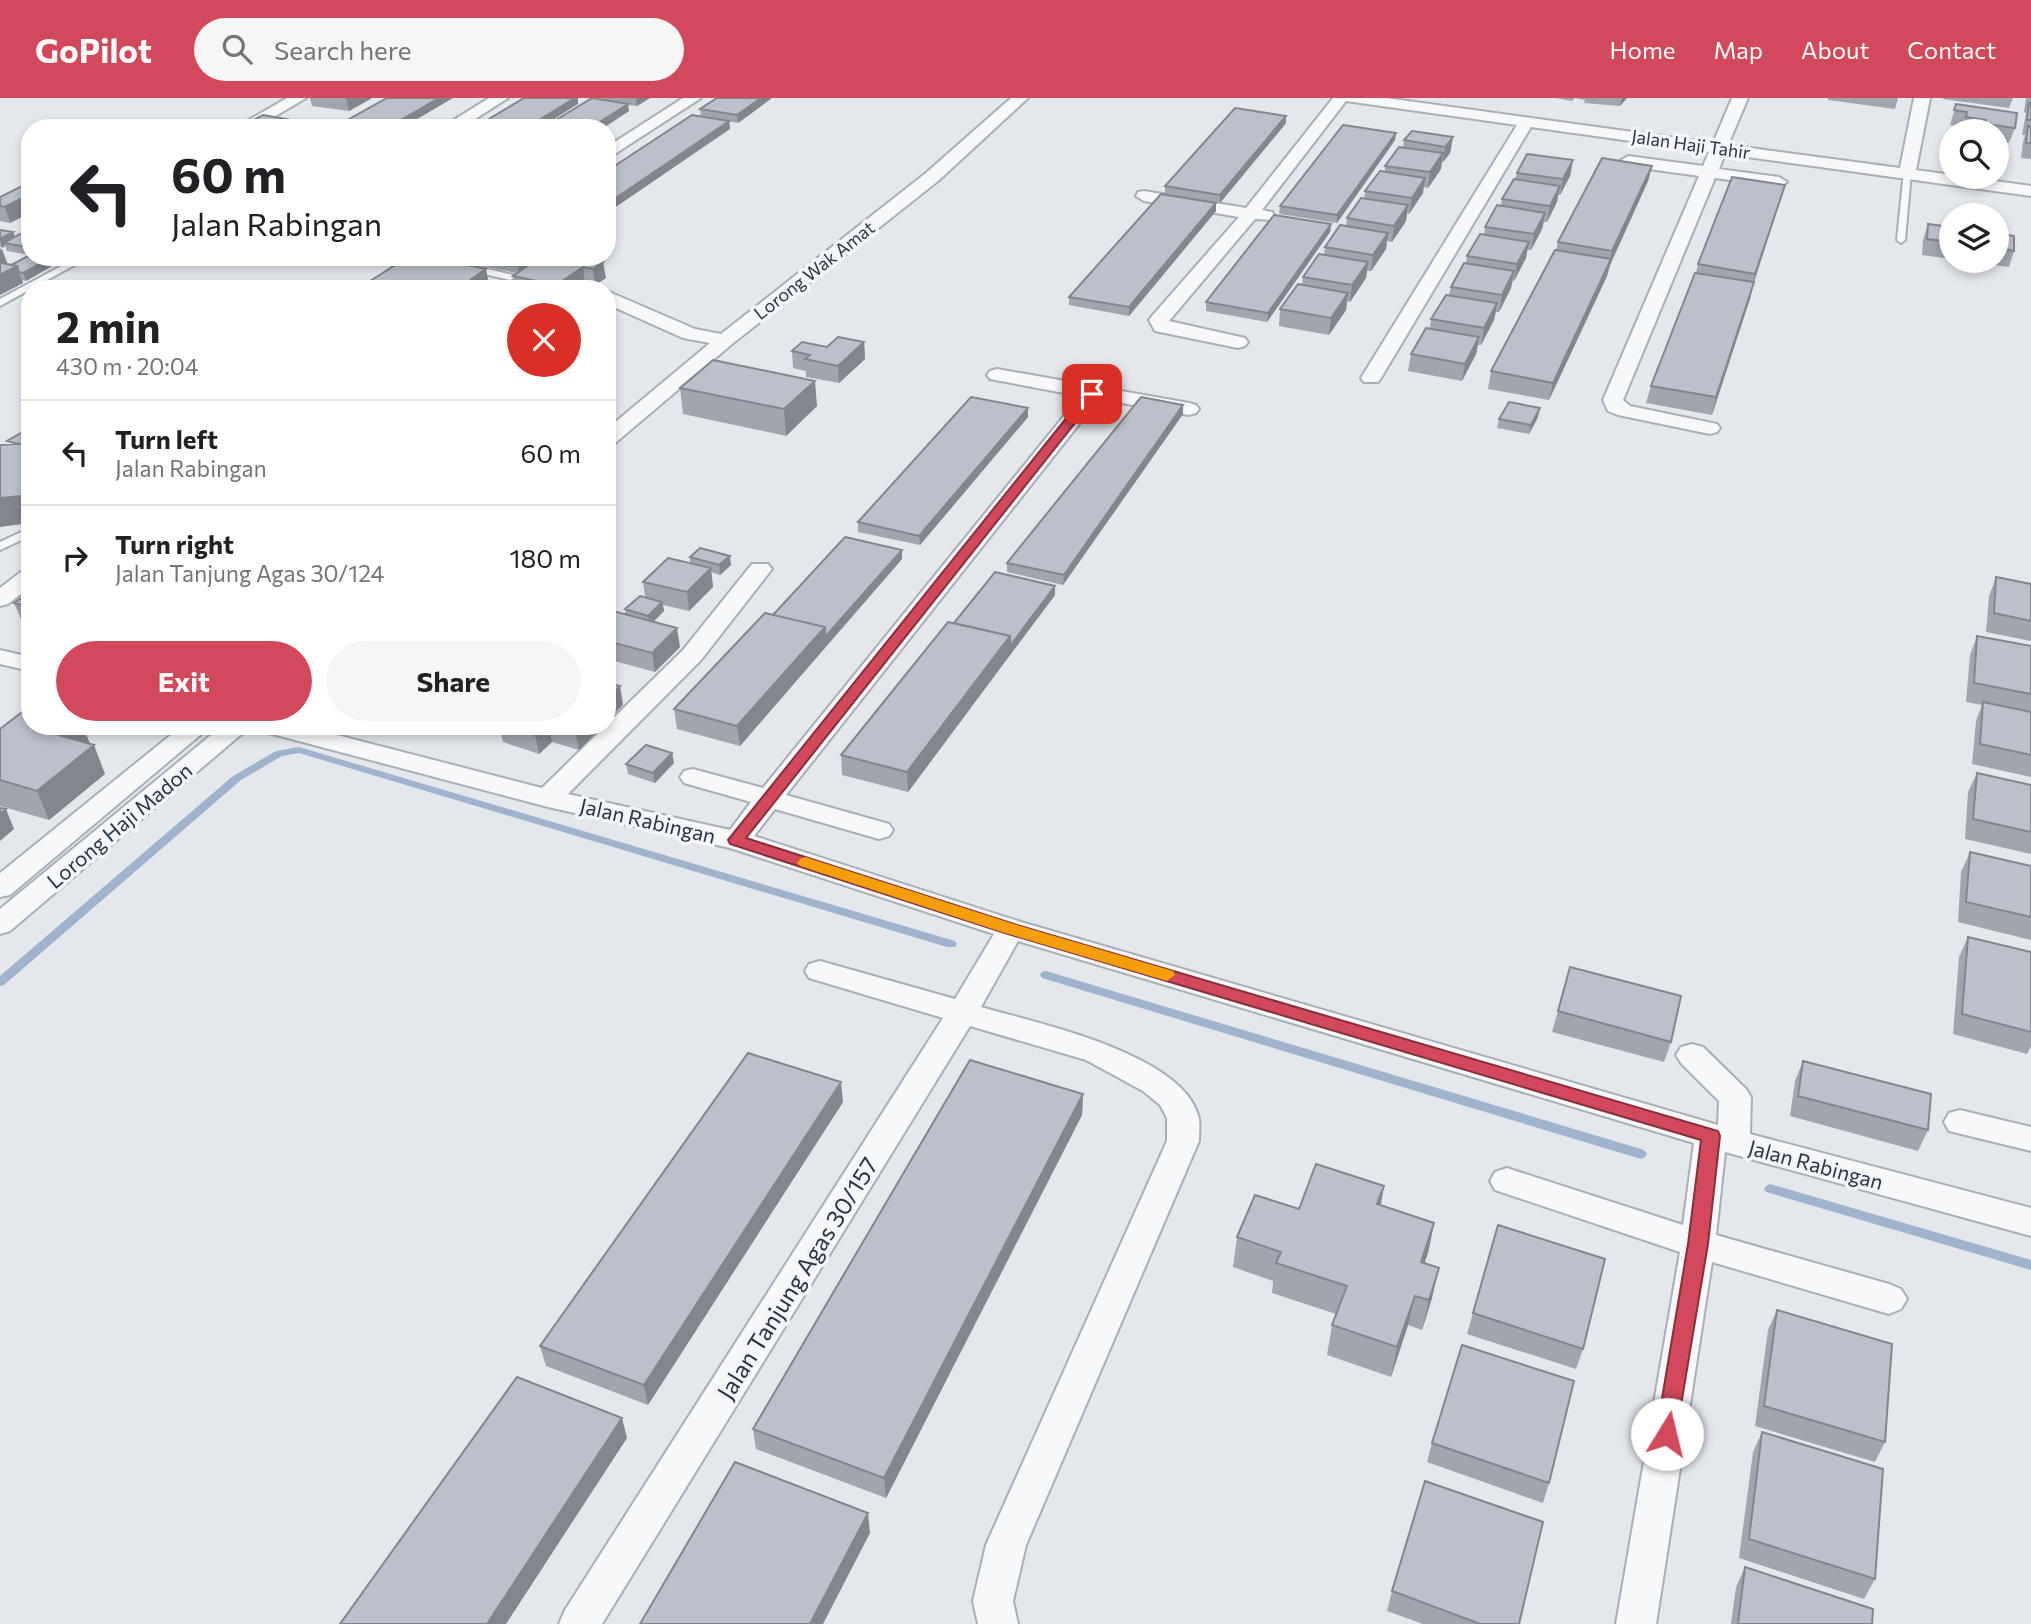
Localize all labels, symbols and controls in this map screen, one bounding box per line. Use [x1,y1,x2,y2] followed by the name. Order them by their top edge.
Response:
[194,18,684,81] search box
[35,29,152,70] text: GoPilot
[218,30,256,68] icon: search
[274,34,411,65] text: Search here
[1610,35,1676,64] text: Home
[1714,35,1763,64] text: Map
[1801,35,1869,64] text: About
[1907,35,1996,64] text: Contact
[1939,119,2009,273] map controls
[1939,119,2009,189] button: search
[1630,125,1752,163] street label: Jalan Haji Tahir
[171,143,286,203] text: 60 m
[56,147,147,238] icon: left
[171,203,382,243] text: Jalan Rabingan
[1939,203,2009,273] button: layers
[749,216,879,324] street label: Lorong Wak Amat
[56,300,161,352] text: 2 min
[507,303,581,377] button: close
[56,352,199,380] text: 430 m · 20:04
[1062,364,1122,424] pin
[1073,375,1111,413] icon: arrive
[115,423,218,454] text: Turn left
[56,434,94,472] icon: left
[521,437,581,468] text: 60 m
[115,454,267,482] text: Jalan Rabingan
[115,528,234,559] text: Turn right
[56,539,94,577] icon: right
[509,542,581,573] text: 180 m
[115,559,384,587] text: Jalan Tanjung Agas 30/124
[56,641,312,721] button: Exit
[326,641,581,721] button: Share
[41,757,197,893] street label: Lorong Haji Madon
[578,792,718,848] street label: Jalan Rabingan
[1746,1134,1886,1194] street label: Jalan Rabingan
[710,1151,884,1405] street label: Jalan Tanjung Agas 30/157
[1630,1397,1704,1471] position arrow

